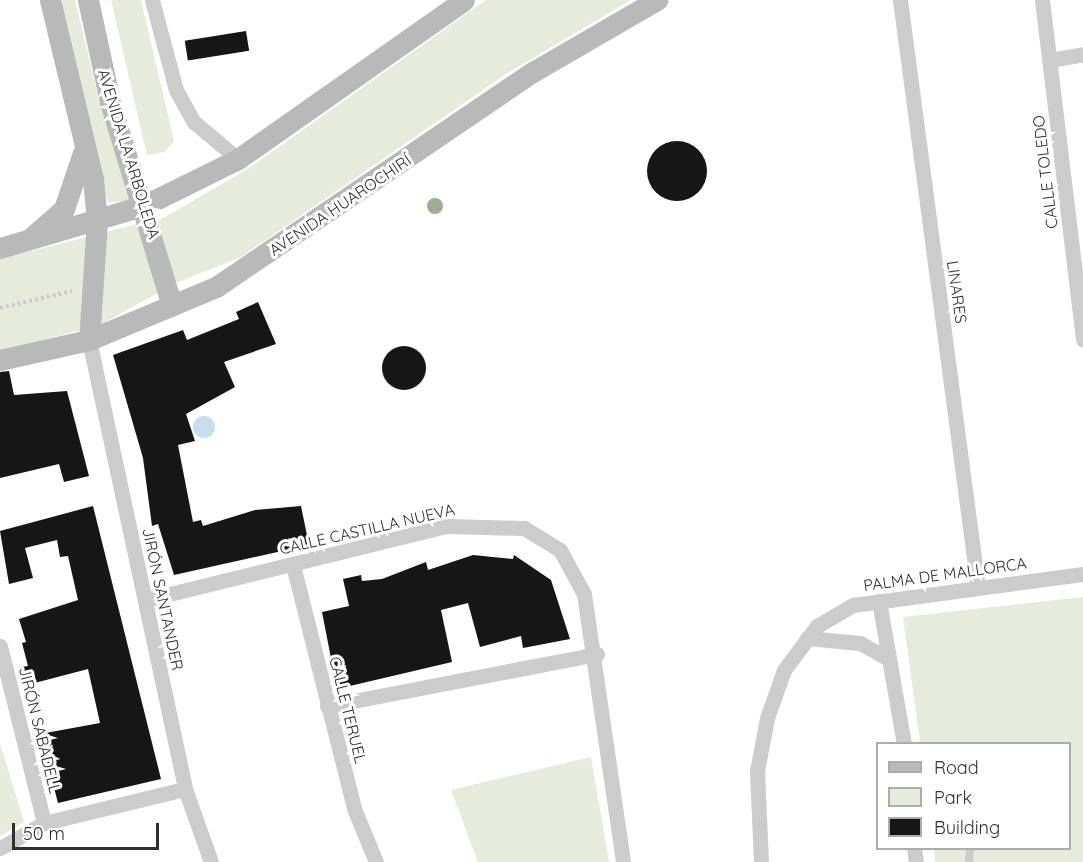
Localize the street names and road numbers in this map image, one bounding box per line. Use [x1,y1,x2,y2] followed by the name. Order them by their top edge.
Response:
[94,67,164,241] street label: AVENIDA LA ARBOLEDA
[1029,114,1061,230] street label: CALLE TOLEDO
[265,150,415,260] street label: AVENIDA HUAROCHIRÍ
[943,259,971,325] street label: LINARES
[278,500,456,558] street label: CALLE CASTILLA NUEVA
[139,526,187,672] street label: JIRÓN SANTANDER
[862,553,1028,595] street label: PALMA DE MALLORCA
[325,654,371,766] street label: CALLE TERUEL
[15,665,65,795] street label: JIRÓN SABADELL

